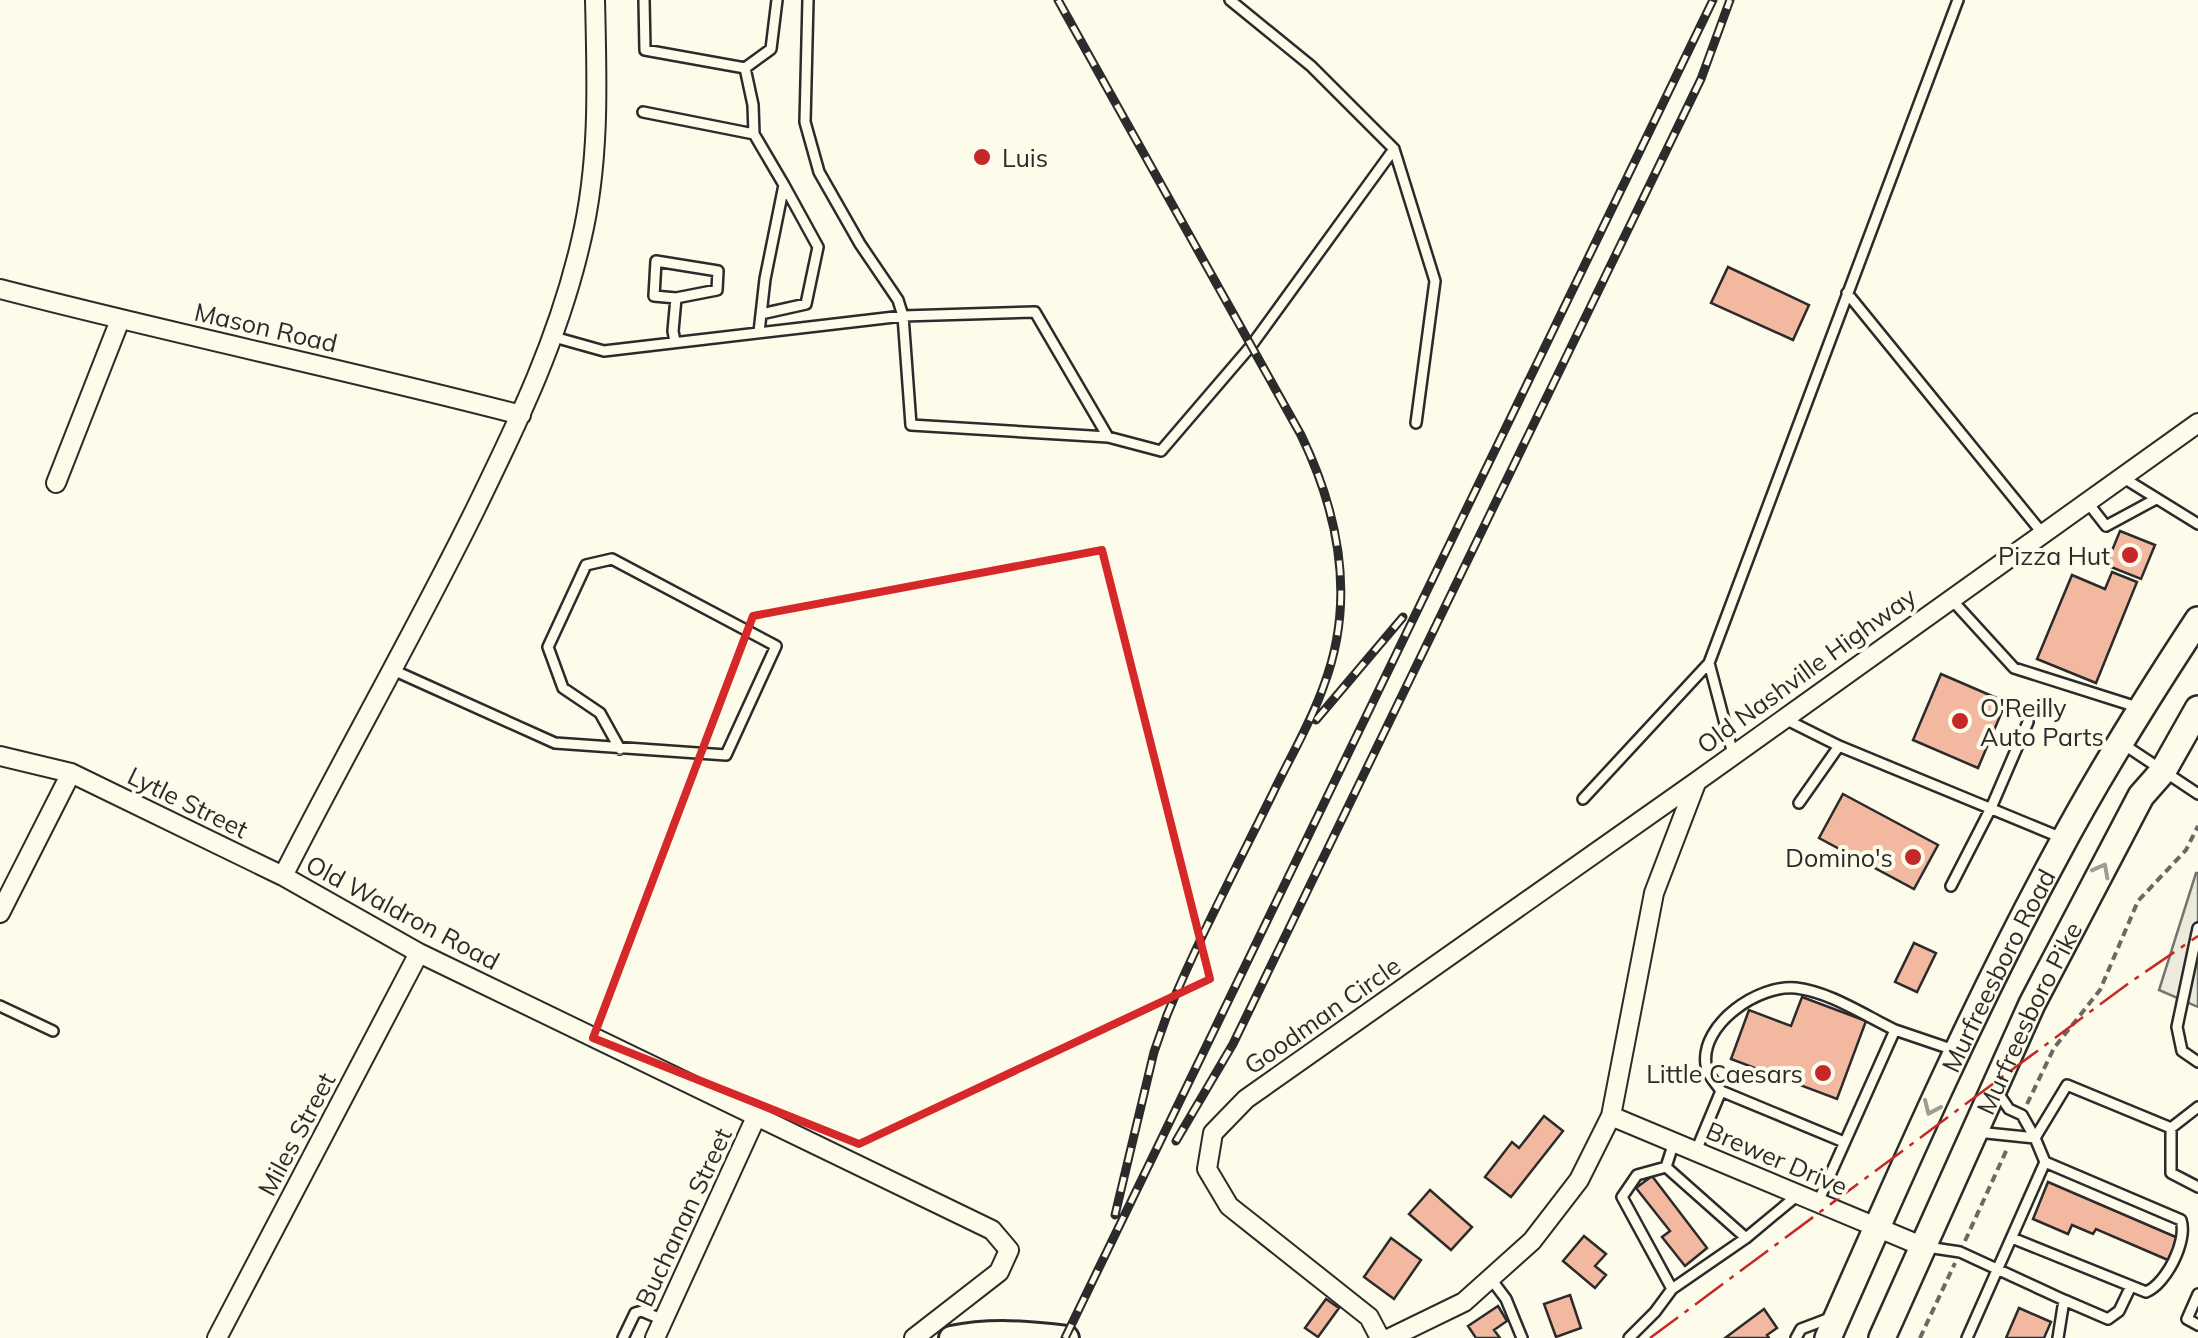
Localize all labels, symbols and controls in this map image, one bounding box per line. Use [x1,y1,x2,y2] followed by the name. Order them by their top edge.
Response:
[1002,142,1048,173] place label: Luis
[971,146,993,168] marker: Luis
[192,296,340,358] street label: Mason Road
[1998,540,2110,571] place label: Pizza Hut
[2119,544,2141,566] marker: Pizza Hut
[1691,580,1921,760] street label: Old Nashville Highway
[1980,692,2104,752] place label: O'Reilly Auto Parts
[1949,710,1971,732] marker: O'Reilly Auto Parts
[123,760,253,845] street label: Lytle Street
[1785,842,1893,873] place label: Domino's
[1902,846,1924,868] marker: Domino's
[301,848,505,976] street label: Old Waldron Road
[1934,863,2061,1077] street label: Murfreesboro Road
[2090,863,2110,881] one-way arrow
[1969,916,2088,1119] street label: Murfreesboro Pike
[1238,950,1406,1080] street label: Goodman Circle
[1646,1058,1803,1089] place label: Little Caesars
[1812,1062,1834,1084] marker: Little Caesars
[251,1067,341,1201] street label: Miles Street
[1923,1098,1943,1116] one-way arrow
[1702,1114,1852,1202] street label: Brewer Drive
[628,1123,738,1311] street label: Buchanan Street

